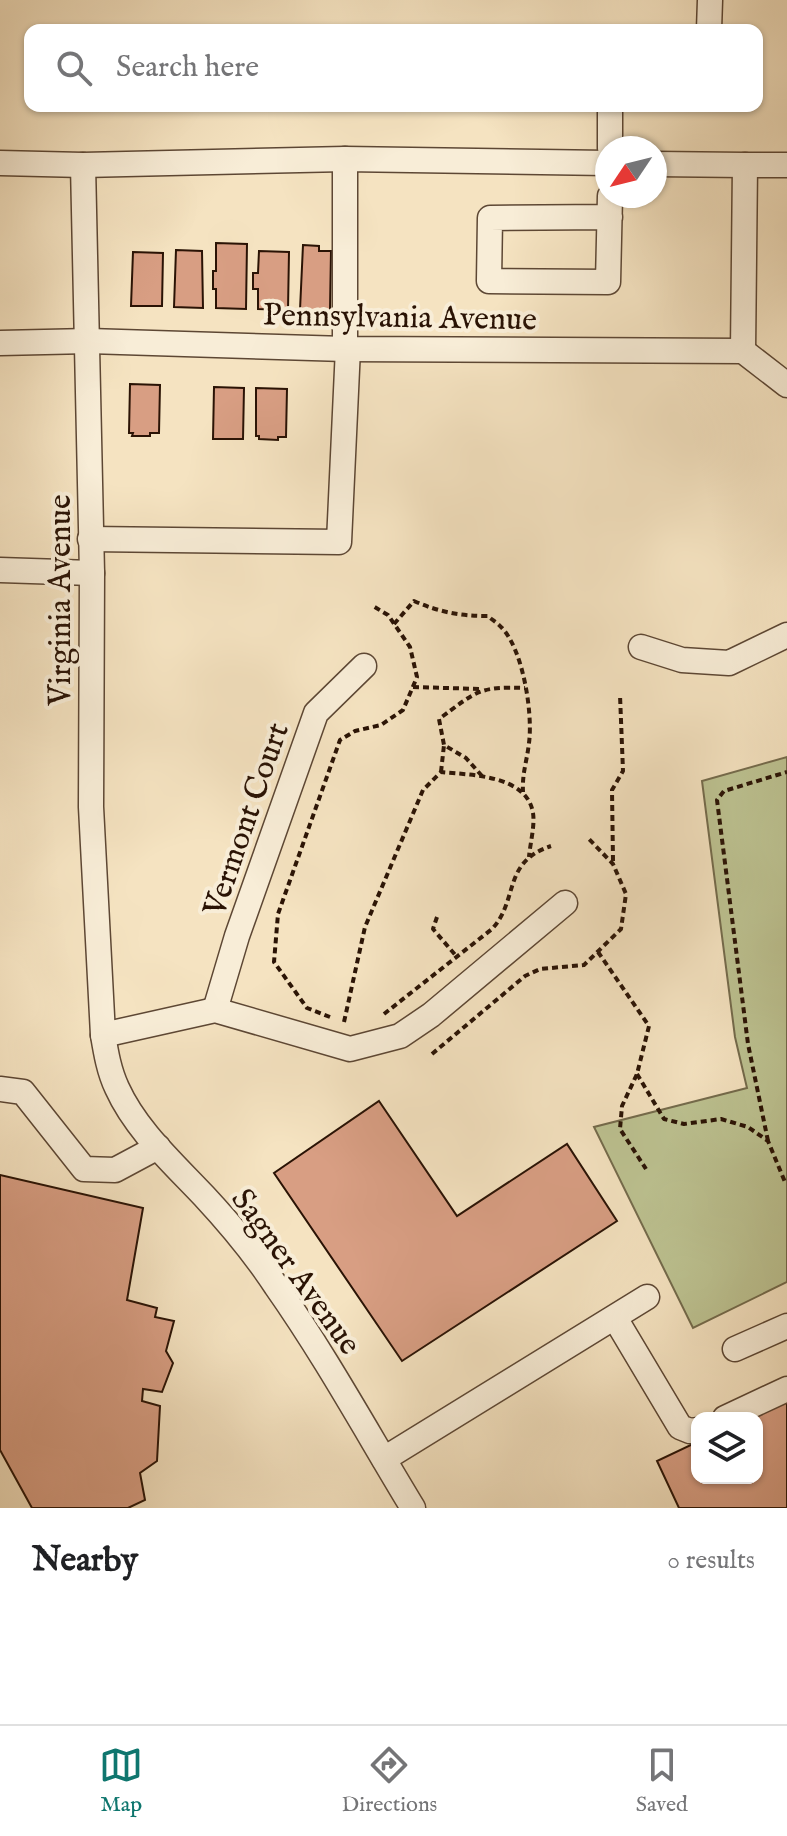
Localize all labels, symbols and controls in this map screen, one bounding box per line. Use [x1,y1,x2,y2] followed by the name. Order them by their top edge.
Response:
[24,24,763,112] search box
[52,46,96,90] icon: search
[116,49,259,87] text: Search here
[595,136,667,208] north arrow
[263,296,537,341] street label: Pennsylvania Avenue
[41,494,82,707] street label: Virginia Avenue
[195,718,300,923] street label: Vermont Court
[221,1181,369,1364] street label: Sagner Avenue
[691,1412,763,1484] map controls
[691,1412,763,1484] button: layers
[32,1539,138,1582] text: Nearby
[667,1544,755,1577] text: 0 results
[99,1743,143,1819] tab: Map
[342,1743,437,1819] tab: Directions
[636,1743,688,1819] tab: Saved

